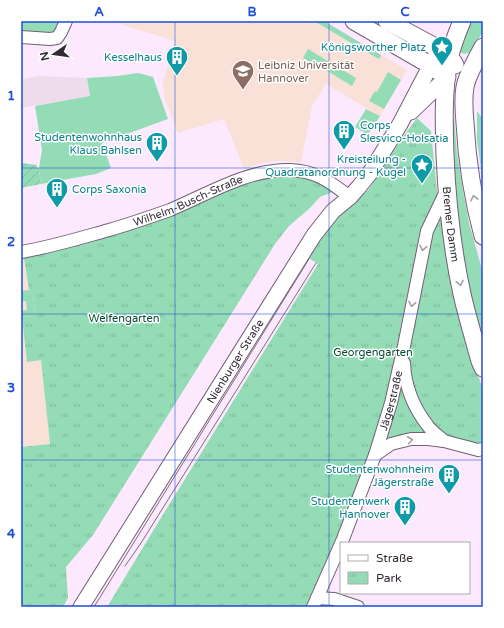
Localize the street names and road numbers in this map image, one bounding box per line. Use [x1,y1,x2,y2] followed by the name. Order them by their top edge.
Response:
[131,172,244,229] street label: Wilhelm-Busch-Straße
[440,186,462,263] street label: Bremer Damm
[204,317,266,406] street label: Nienburger Straße
[376,369,405,432] street label: Jägerstraße

